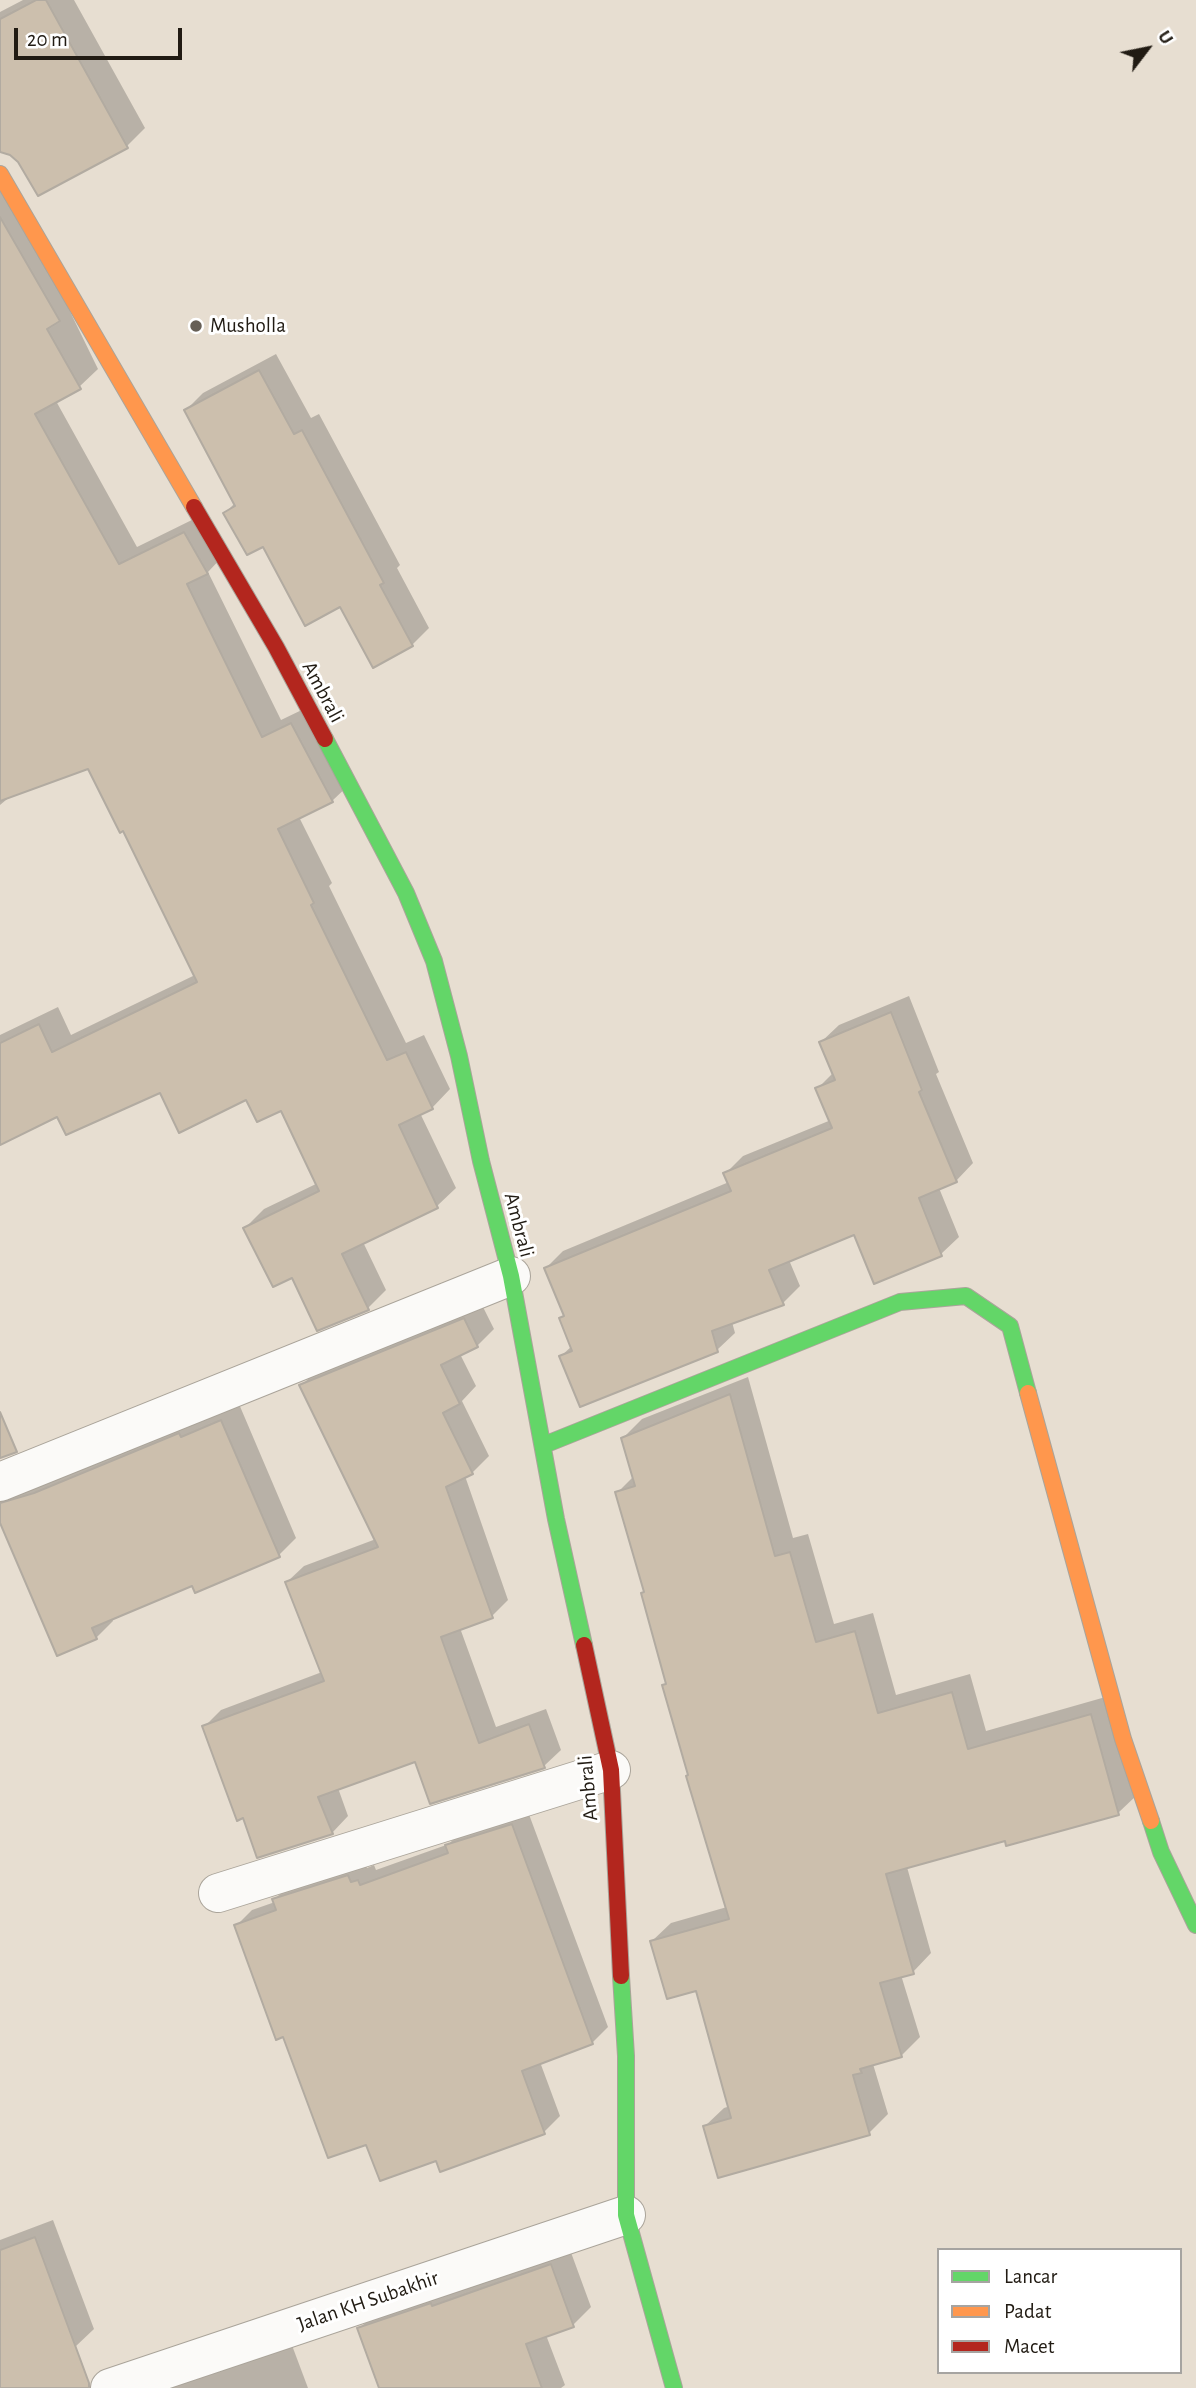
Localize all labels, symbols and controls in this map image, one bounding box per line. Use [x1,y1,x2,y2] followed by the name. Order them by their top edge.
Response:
[18,14,186,58] scale bar
[1112,14,1182,84] north arrow
[1154,27,1177,48] text: U
[27,29,68,50] text: 20 m
[210,313,286,339] place label: Musholla
[188,318,204,334] marker: Musholla
[296,657,350,727] street label: Ambrali
[498,1190,540,1260] street label: Ambrali
[573,1754,603,1822] street label: Ambrali
[937,2248,1182,2374] legend
[294,2265,442,2337] street label: Jalan KH Subakhir
[1004,2266,1057,2287] text: Lancar
[1004,2301,1051,2322] text: Padat
[1004,2336,1055,2357] text: Macet

